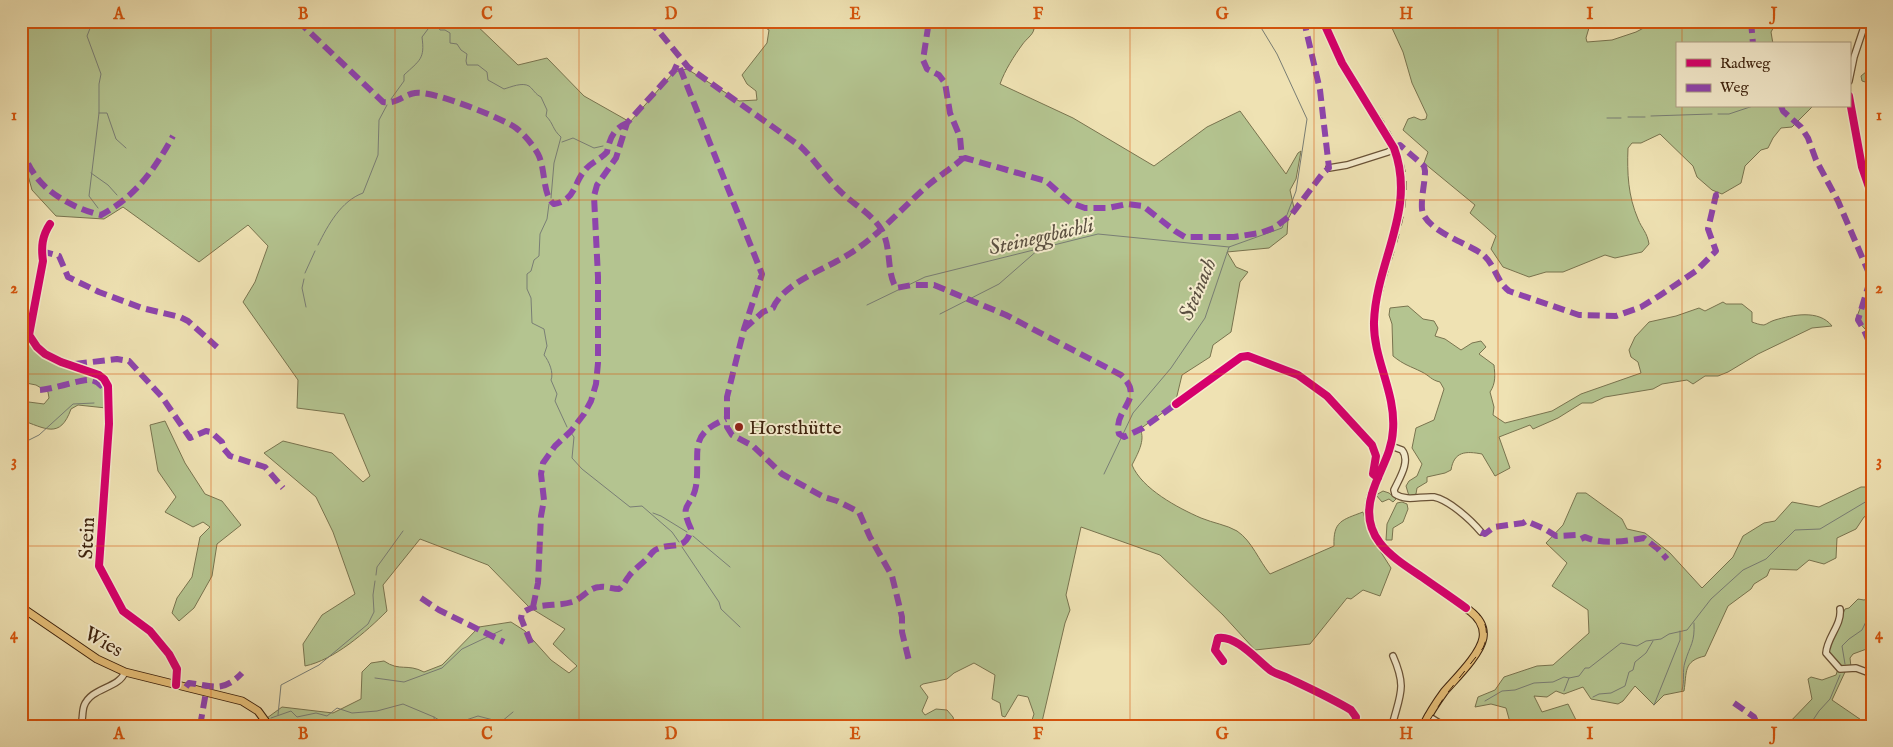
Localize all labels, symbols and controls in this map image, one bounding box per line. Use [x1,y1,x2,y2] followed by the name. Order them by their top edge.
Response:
[113,5,126,25] text: A
[298,5,309,25] text: B
[481,5,493,25] text: C
[665,5,678,25] text: D
[849,5,861,25] text: E
[1033,5,1044,25] text: F
[1216,5,1229,25] text: G
[1399,5,1413,25] text: H
[1587,5,1594,25] text: I
[1769,5,1778,25] text: J
[1676,42,1850,108] legend
[1720,54,1771,73] text: Radweg
[1720,78,1749,97] text: Weg
[11,106,17,126] text: 1
[1876,106,1882,126] text: 1
[986,212,1098,263] water label: Steineggbächli
[1173,254,1224,325] water label: Steinach
[10,279,18,299] text: 2
[1875,279,1883,299] text: 2
[749,416,842,441] place label: Horsthütte
[733,421,745,433] marker: Horsthütte
[11,452,17,472] text: 3
[1876,452,1882,472] text: 3
[74,516,101,560] street label: Stein
[79,621,127,663] street label: Wies
[10,625,19,645] text: 4
[1875,625,1884,645] text: 4
[113,725,126,745] text: A
[298,725,309,745] text: B
[481,725,493,745] text: C
[665,725,678,745] text: D
[849,725,861,745] text: E
[1033,725,1044,745] text: F
[1216,725,1229,745] text: G
[1399,725,1413,745] text: H
[1587,725,1594,745] text: I
[1769,725,1778,745] text: J

